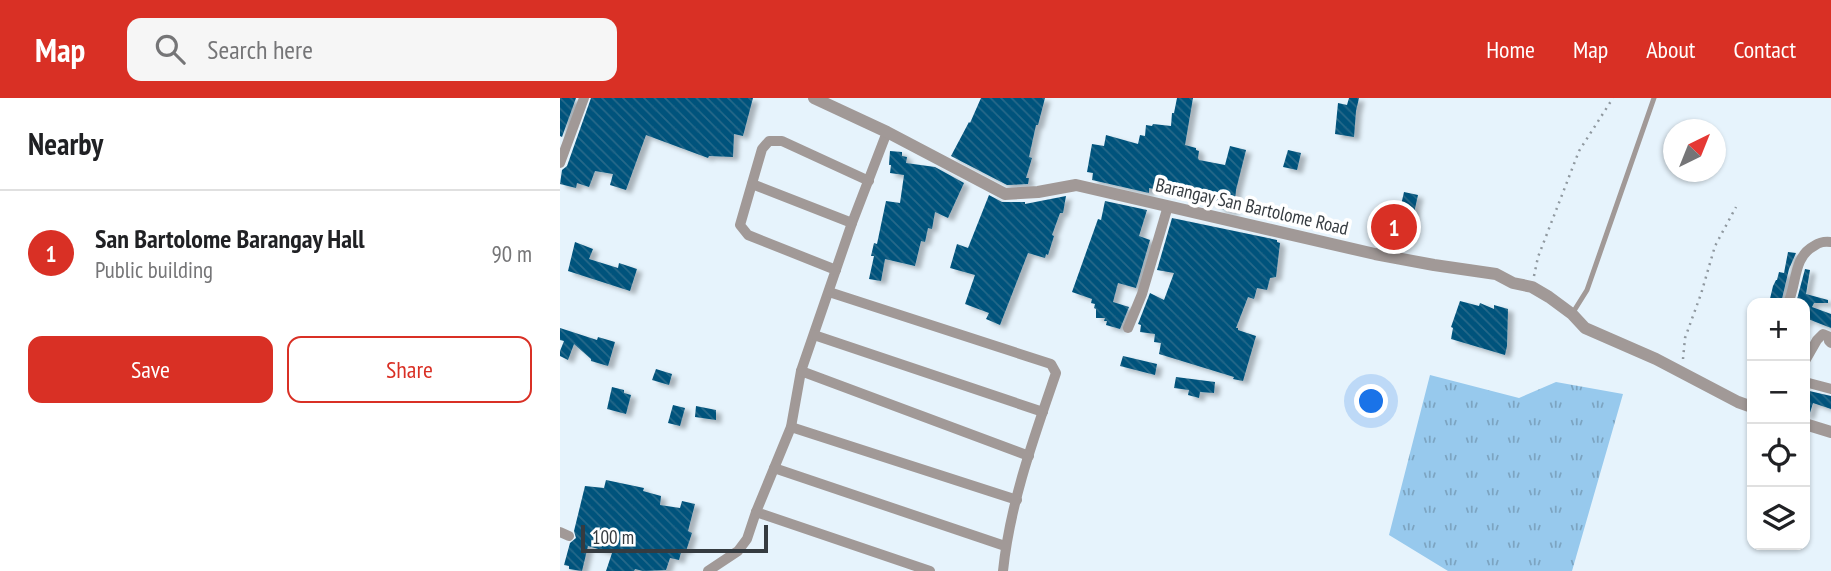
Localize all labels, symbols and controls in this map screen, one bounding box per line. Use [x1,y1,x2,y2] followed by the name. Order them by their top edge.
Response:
[127,18,617,81] search box
[35,28,85,71] text: Map
[151,30,189,68] icon: search
[207,33,313,66] text: Search here
[1486,34,1535,65] text: Home
[1573,34,1608,65] text: Map
[1646,34,1695,65] text: About
[1733,34,1796,65] text: Contact
[1663,119,1726,182] north arrow
[28,124,103,163] text: Nearby
[1153,172,1351,240] street label: Barangay San Bartolome Road
[1371,201,1417,253] pin: 1
[95,222,365,255] text: San Bartolome Barangay Hall
[46,239,57,268] text: 1
[491,239,532,268] text: 90 m
[95,255,213,284] text: Public building
[1747,298,1810,550] map controls
[1747,298,1810,361] button: +
[28,336,273,403] button: Save
[287,336,532,403] button: Share
[1747,361,1810,424] button: −
[1354,384,1388,418] your location
[1747,424,1810,487] button: locate
[1747,487,1810,550] button: layers
[581,522,768,554] scale bar
[592,525,634,549] text: 100 m

